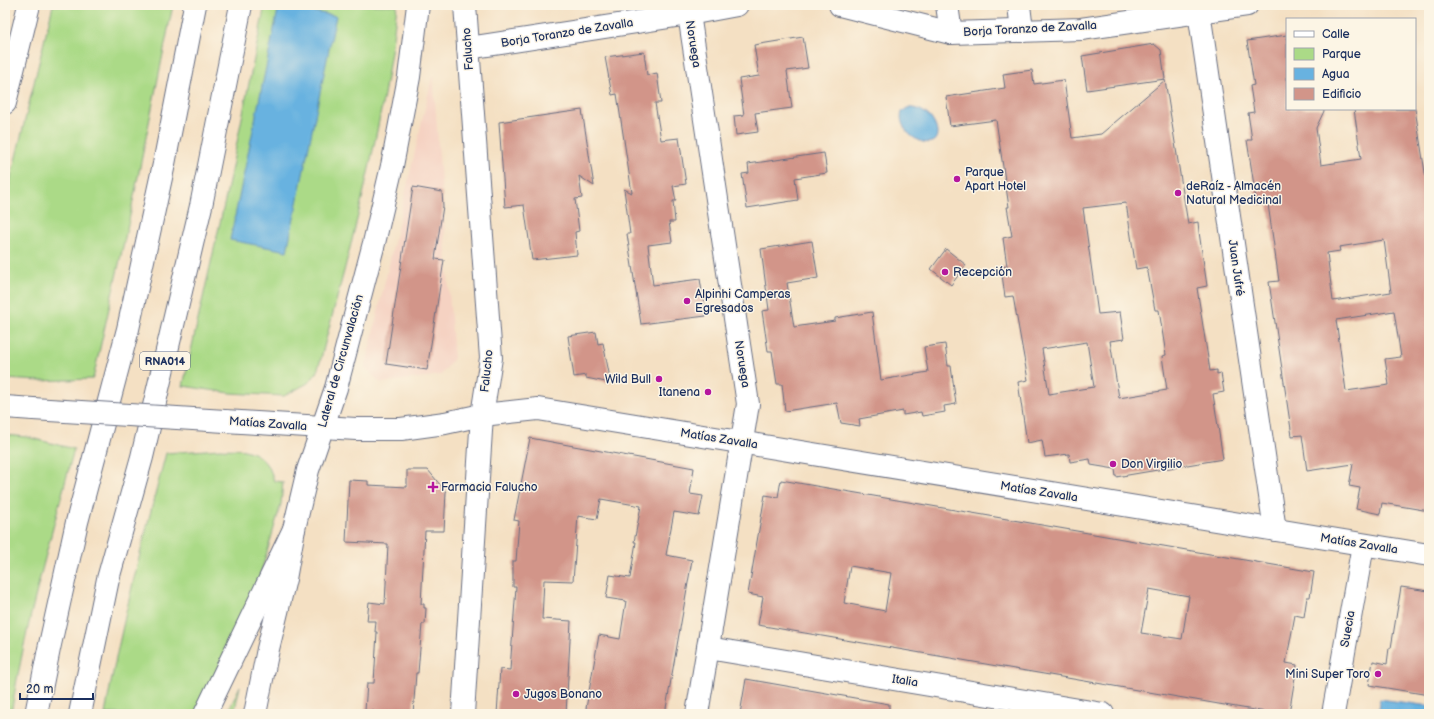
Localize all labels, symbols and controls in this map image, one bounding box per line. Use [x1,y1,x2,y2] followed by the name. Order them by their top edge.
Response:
[500,15,634,51] street label: Borja Toranzo de Zavalla
[963,18,1097,40] street label: Borja Toranzo de Zavalla
[1286,18,1416,110] legend
[682,19,704,69] street label: Noruega
[459,27,477,71] street label: Falucho
[1322,27,1350,42] text: Calle
[1322,47,1361,62] text: Parque
[1322,67,1350,82] text: Agua
[1322,87,1362,102] text: Edificio
[965,165,1026,194] place label: Parque Apart Hotel
[952,174,962,184] marker: Parque Apart Hotel
[1186,179,1282,208] place label: deRaíz - Almacén Natural Medicinal
[1173,188,1183,198] marker: deRaíz - Almacén Natural Medicinal
[1225,239,1247,297] street label: Juan Jufré
[953,265,1012,280] place label: Recepción
[940,267,950,277] marker: Recepción
[695,287,790,316] place label: Alpinhi Camperas Egresados
[315,293,367,429] street label: Lateral de Circunvalación
[682,296,692,306] marker: Alpinhi Camperas Egresados
[731,339,753,389] street label: Noruega
[477,349,497,393] street label: Falucho
[140,352,190,370] road number: RNA014
[605,372,651,387] place label: Wild Bull
[654,374,664,384] marker: Wild Bull
[659,385,700,400] place label: Itanena
[703,387,713,397] marker: Itanena
[228,414,308,434] street label: Matías Zavalla
[679,425,759,453] street label: Matías Zavalla
[1121,457,1183,472] place label: Don Virgilio
[1108,459,1118,469] marker: Don Virgilio
[999,478,1079,506] street label: Matías Zavalla
[441,480,538,495] place label: Farmacia Falucho
[428,482,438,492] marker: Farmacia Falucho
[1319,530,1399,558] street label: Matías Zavalla
[1337,609,1359,649] street label: Suecia
[1285,667,1370,682] place label: Mini Super Toro
[1373,669,1383,679] marker: Mini Super Toro
[891,672,919,690] street label: Italia
[20,675,93,701] scale bar
[26,682,53,697] text: 20 m
[524,687,602,702] place label: Jugos Bonano
[511,689,521,699] marker: Jugos Bonano

